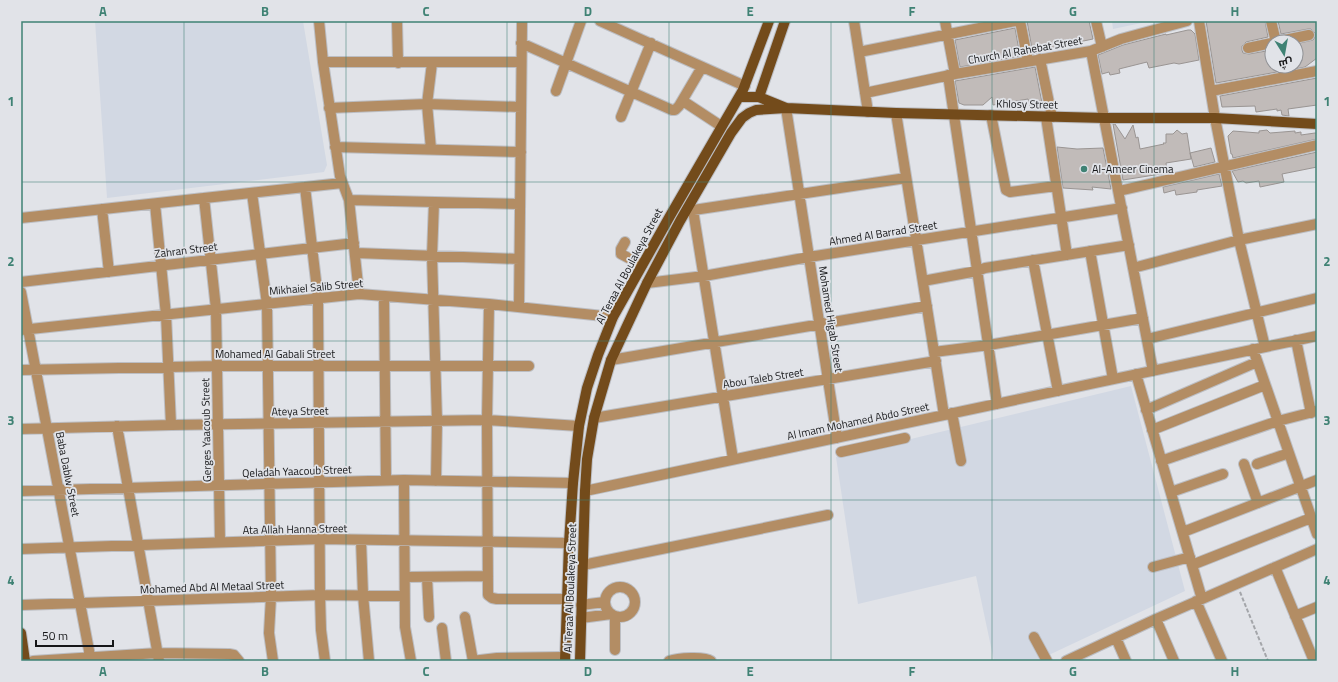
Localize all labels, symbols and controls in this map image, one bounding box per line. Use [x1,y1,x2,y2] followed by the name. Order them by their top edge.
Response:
[99,1,107,21] text: A
[261,1,269,21] text: B
[422,1,430,21] text: C
[584,1,592,21] text: D
[746,1,754,21] text: E
[909,1,916,21] text: F
[1069,1,1077,21] text: G
[1231,1,1239,21] text: H
[967,32,1084,68] street label: Church Al Rahebat Street
[1264,34,1304,74] north arrow
[1277,55,1294,73] text: ش
[7,91,15,111] text: 1
[1323,91,1331,111] text: 1
[996,95,1058,113] street label: Khlosy Street
[1092,161,1174,177] place label: Al-Ameer Cinema
[1079,164,1089,174] marker: Al-Ameer Cinema
[592,205,666,327] street label: Al Teraa Al Boulakeya Street
[828,217,938,249] street label: Ahmed Al Barrad Street
[154,238,219,262] street label: Zahran Street
[7,251,15,271] text: 2
[1323,251,1331,271] text: 2
[815,265,847,373] street label: Mohamed Higab Street
[268,275,364,299] street label: Mikhaiel Salib Street
[215,346,335,362] street label: Mohamed Al Gabali Street
[722,364,805,392] street label: Abou Taleb Street
[197,378,215,482] street label: Gerges Yaacoub Street
[786,398,931,444] street label: Al Imam Mohamed Abdo Street
[271,402,329,419] street label: Ateya Street
[7,410,15,430] text: 3
[1323,410,1331,430] text: 3
[52,430,84,518] street label: Baba Dablw Street
[242,461,352,481] street label: Qeladah Yaacoub Street
[243,520,348,538] street label: Ata Allah Hanna Street
[560,523,580,653] street label: Al Teraa Al Boulakeya Street
[7,570,15,590] text: 4
[1323,570,1331,590] text: 4
[140,576,285,598] street label: Mohamed Abd Al Metaal Street
[36,622,113,648] scale bar
[42,626,68,645] text: 50 m
[99,661,107,681] text: A
[261,661,269,681] text: B
[422,661,430,681] text: C
[584,661,592,681] text: D
[746,661,754,681] text: E
[909,661,916,681] text: F
[1069,661,1077,681] text: G
[1231,661,1239,681] text: H

